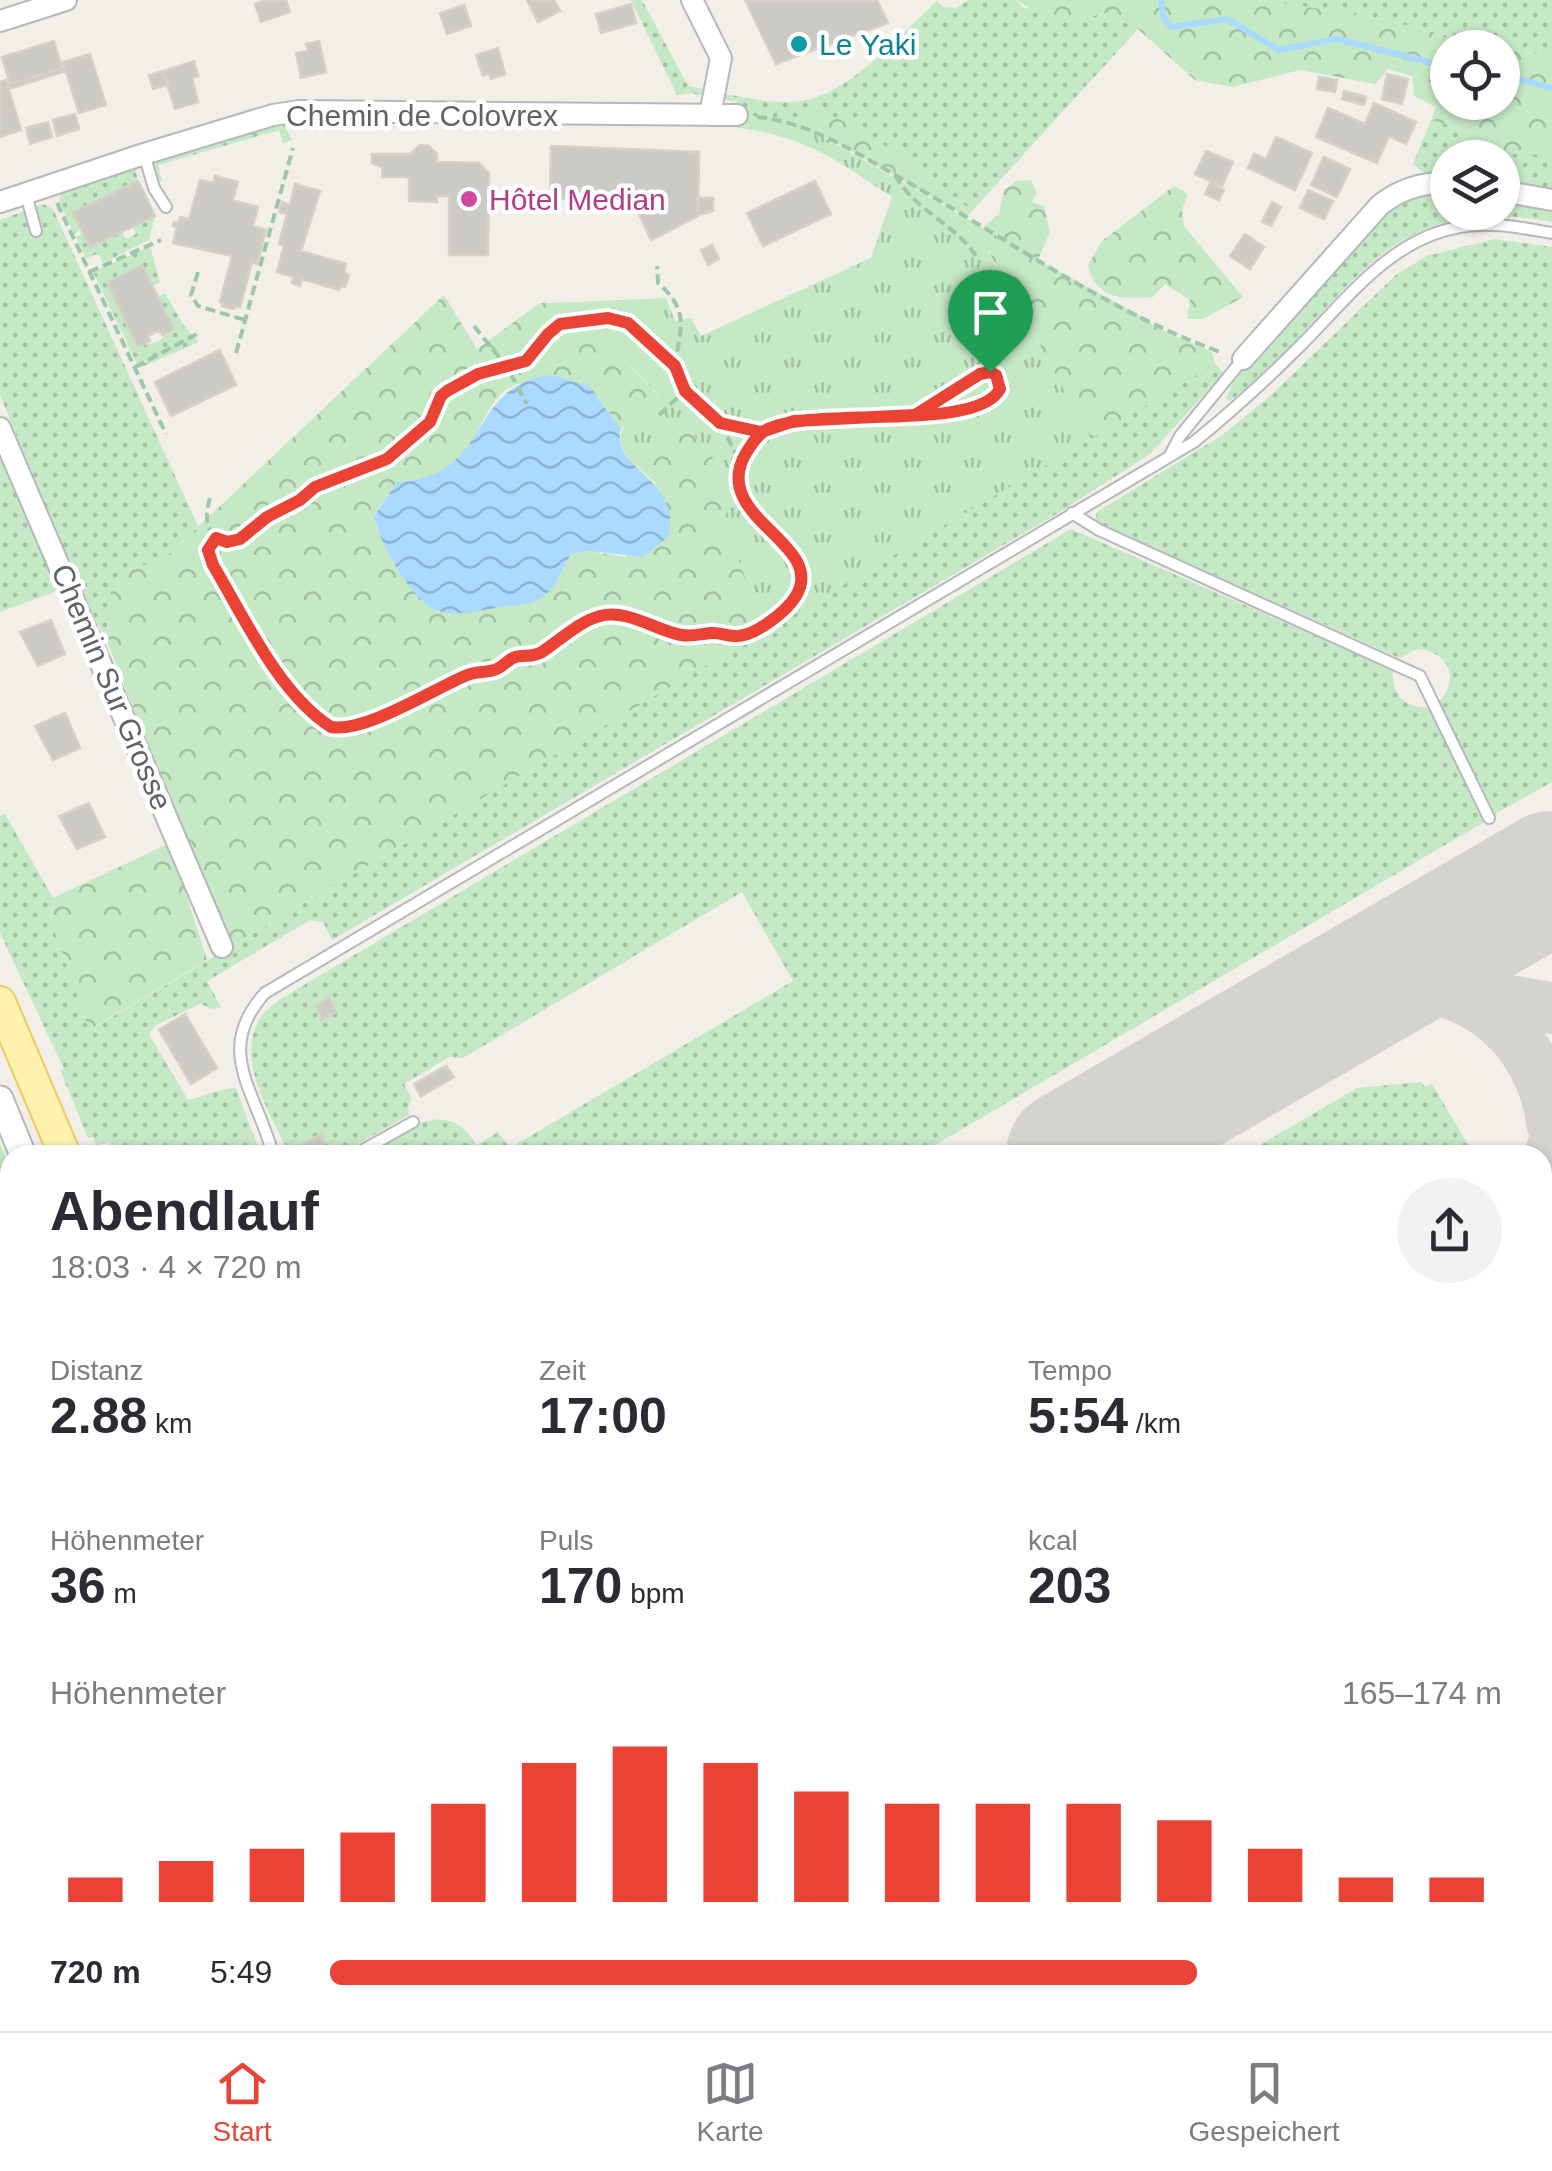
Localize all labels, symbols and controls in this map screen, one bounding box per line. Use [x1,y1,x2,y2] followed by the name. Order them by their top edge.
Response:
[819,28,916,61] place label: Le Yaki
[1430,30,1520,230] map controls
[1430,30,1520,120] button: locate
[788,33,810,55] marker: Le Yaki
[286,99,558,132] street label: Chemin de Colovrex
[1430,140,1520,230] button: layers
[489,183,666,216] place label: Hôtel Median
[458,188,480,210] marker: Hôtel Median
[948,270,1033,373] pin
[963,285,1018,340] icon: arrive
[45,559,179,815] street label: Chemin Sur Grosse
[1397,1178,1502,1283] button: share
[50,1180,319,1242] text: Abendlauf
[50,1249,302,1285] text: 18:03 · 4 × 720 m
[50,1355,143,1386] text: Distanz
[539,1355,586,1386] text: Zeit
[1028,1355,1112,1386] text: Tempo
[50,1388,147,1444] text: 2.88
[539,1388,667,1444] text: 17:00
[1028,1388,1128,1444] text: 5:54
[147,1408,192,1439] text: km
[1128,1408,1181,1439] text: /km
[50,1525,204,1556] text: Höhenmeter
[539,1525,593,1556] text: Puls
[1028,1525,1078,1556] text: kcal
[50,1558,106,1614] text: 36
[539,1558,622,1614] text: 170
[1028,1558,1111,1614] text: 203
[106,1578,137,1609] text: m
[622,1578,685,1609] text: bpm
[50,1675,226,1711] text: Höhenmeter
[1342,1675,1502,1711] text: 165–174 m
[50,1954,141,1990] text: 720 m
[210,1954,272,1990] text: 5:49
[212,2056,272,2148] tab: Start
[697,2056,764,2148] tab: Karte
[1189,2056,1340,2148] tab: Gespeichert

